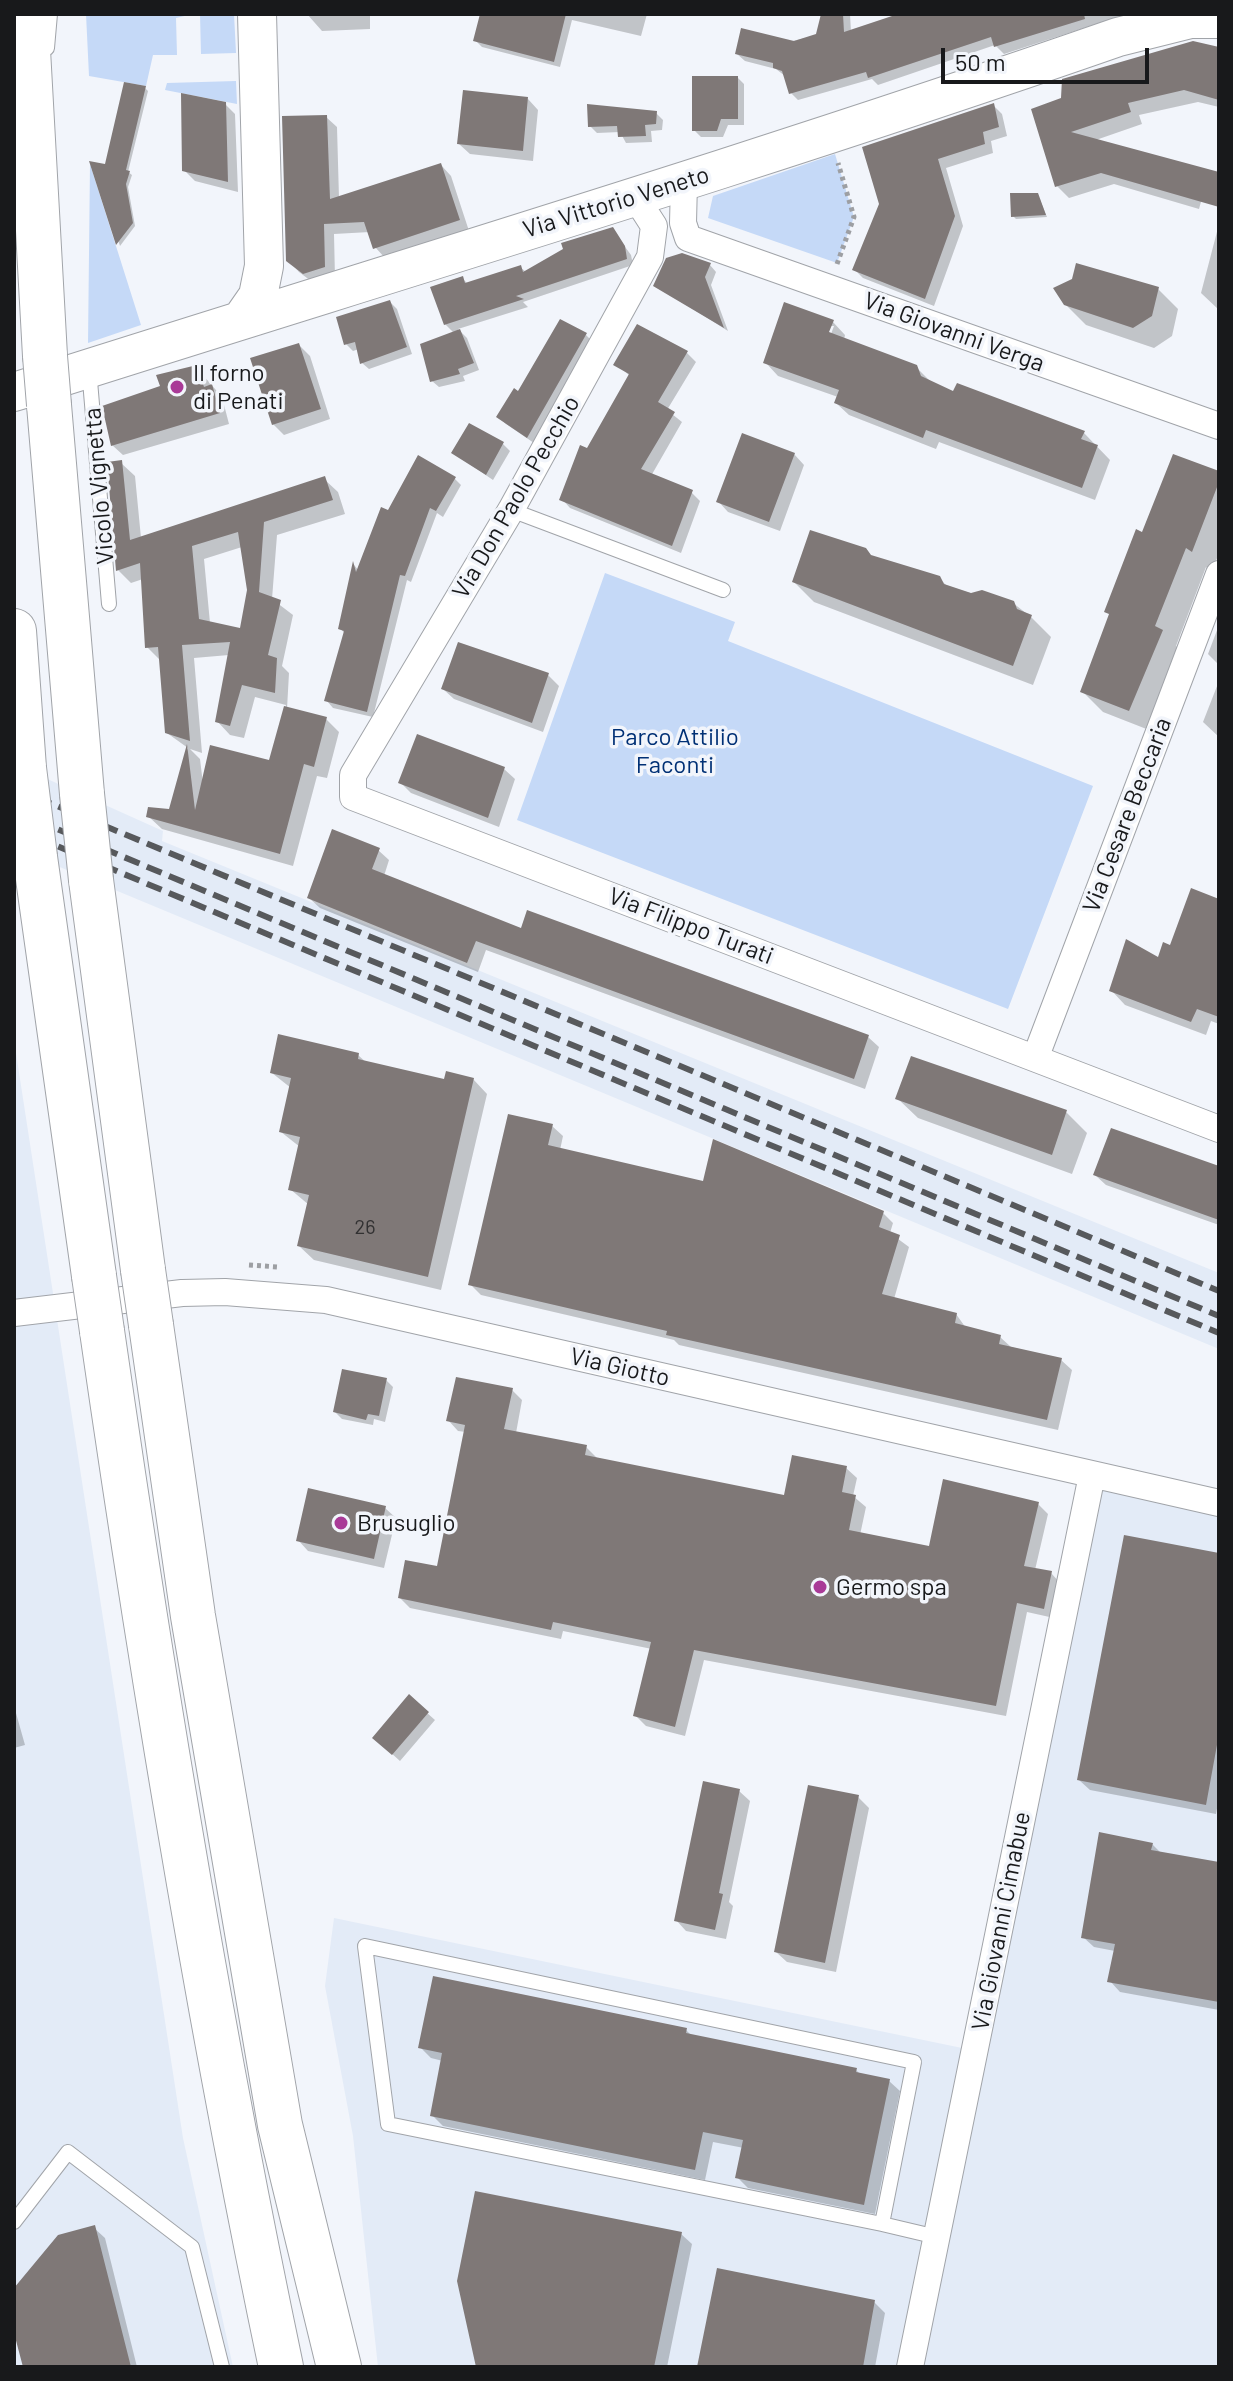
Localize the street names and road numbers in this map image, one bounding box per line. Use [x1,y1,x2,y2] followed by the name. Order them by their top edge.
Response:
[519,160,713,244] street label: Via Vittorio Veneto
[860,286,1048,378] street label: Via Giovanni Verga
[446,390,586,604] street label: Via Don Paolo Pecchio
[78,406,120,566] street label: Vicolo Vignetta
[1077,713,1177,917] street label: Via Cesare Beccaria
[605,881,777,971] street label: Via Filippo Turati
[567,1342,673,1392] street label: Via Giotto
[966,1809,1036,2033] street label: Via Giovanni Cimabue

